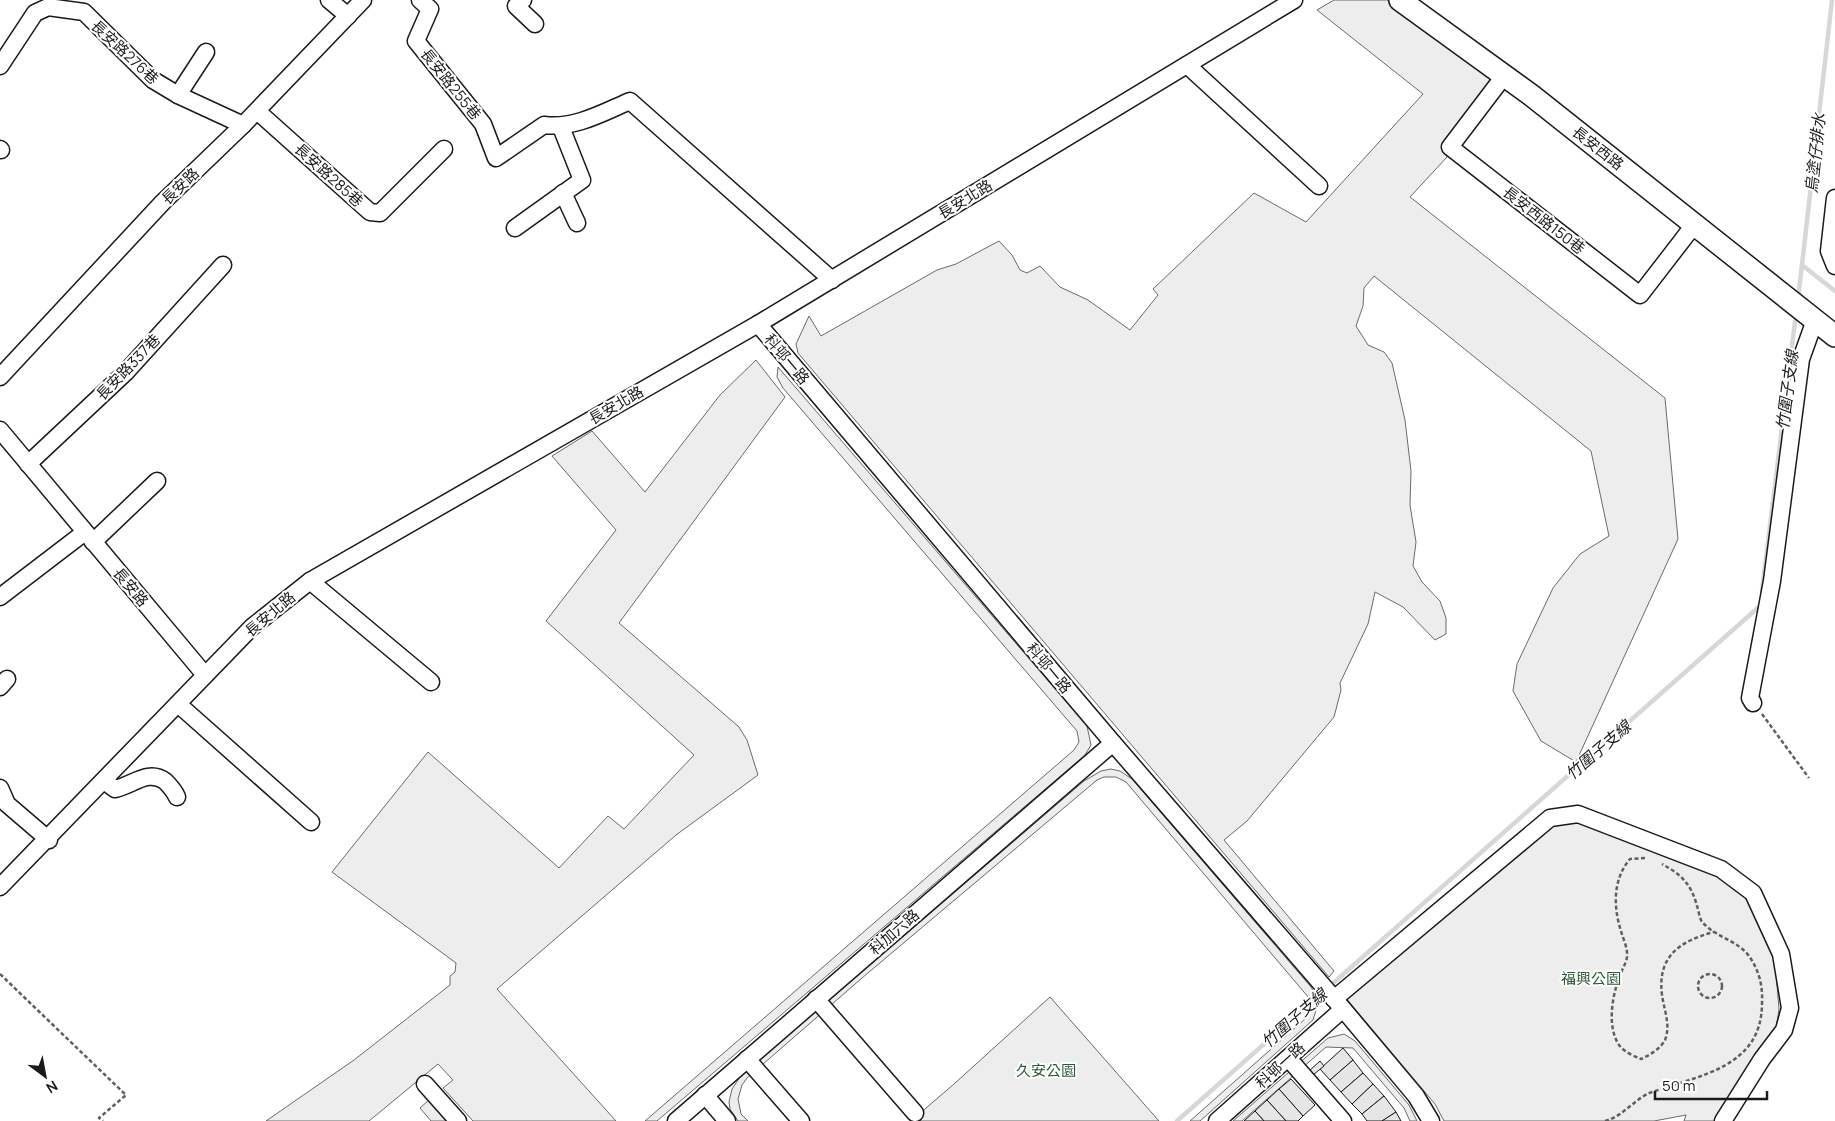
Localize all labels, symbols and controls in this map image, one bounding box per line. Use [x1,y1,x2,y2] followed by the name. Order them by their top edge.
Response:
[87,15,163,89] street label: 長安路276巷
[416,44,486,124] street label: 長安路255巷
[1800,111,1830,194] water label: 烏塗仔排水
[1568,121,1628,175] street label: 長安西路
[290,138,368,212] street label: 長安路285巷
[157,163,203,209] street label: 長安路
[934,175,996,223] street label: 長安北路
[1499,181,1589,259] street label: 長安西路150巷
[91,329,165,405] street label: 長安路337巷
[760,329,814,389] street label: 科邨一路
[1771,347,1803,431] water label: 竹圍子支線
[585,381,647,429] street label: 長安北路
[108,563,154,611] street label: 長安路
[240,587,300,641] street label: 長安北路
[1022,638,1076,698] street label: 科邨一路
[1561,714,1637,785] water label: 竹圍子支線
[864,904,924,960] street label: 科加六路
[1561,968,1621,989] park label: 福興公園
[1257,982,1333,1053] water label: 竹圍子支線
[1251,1037,1309,1093] street label: 科邨一路
[20,1051,70,1101] north arrow
[1016,1060,1076,1081] park label: 久安公園
[1655,1068,1768,1100] scale bar
[1662,1075,1696,1096] text: 50 m
[43,1077,61,1098] text: N

